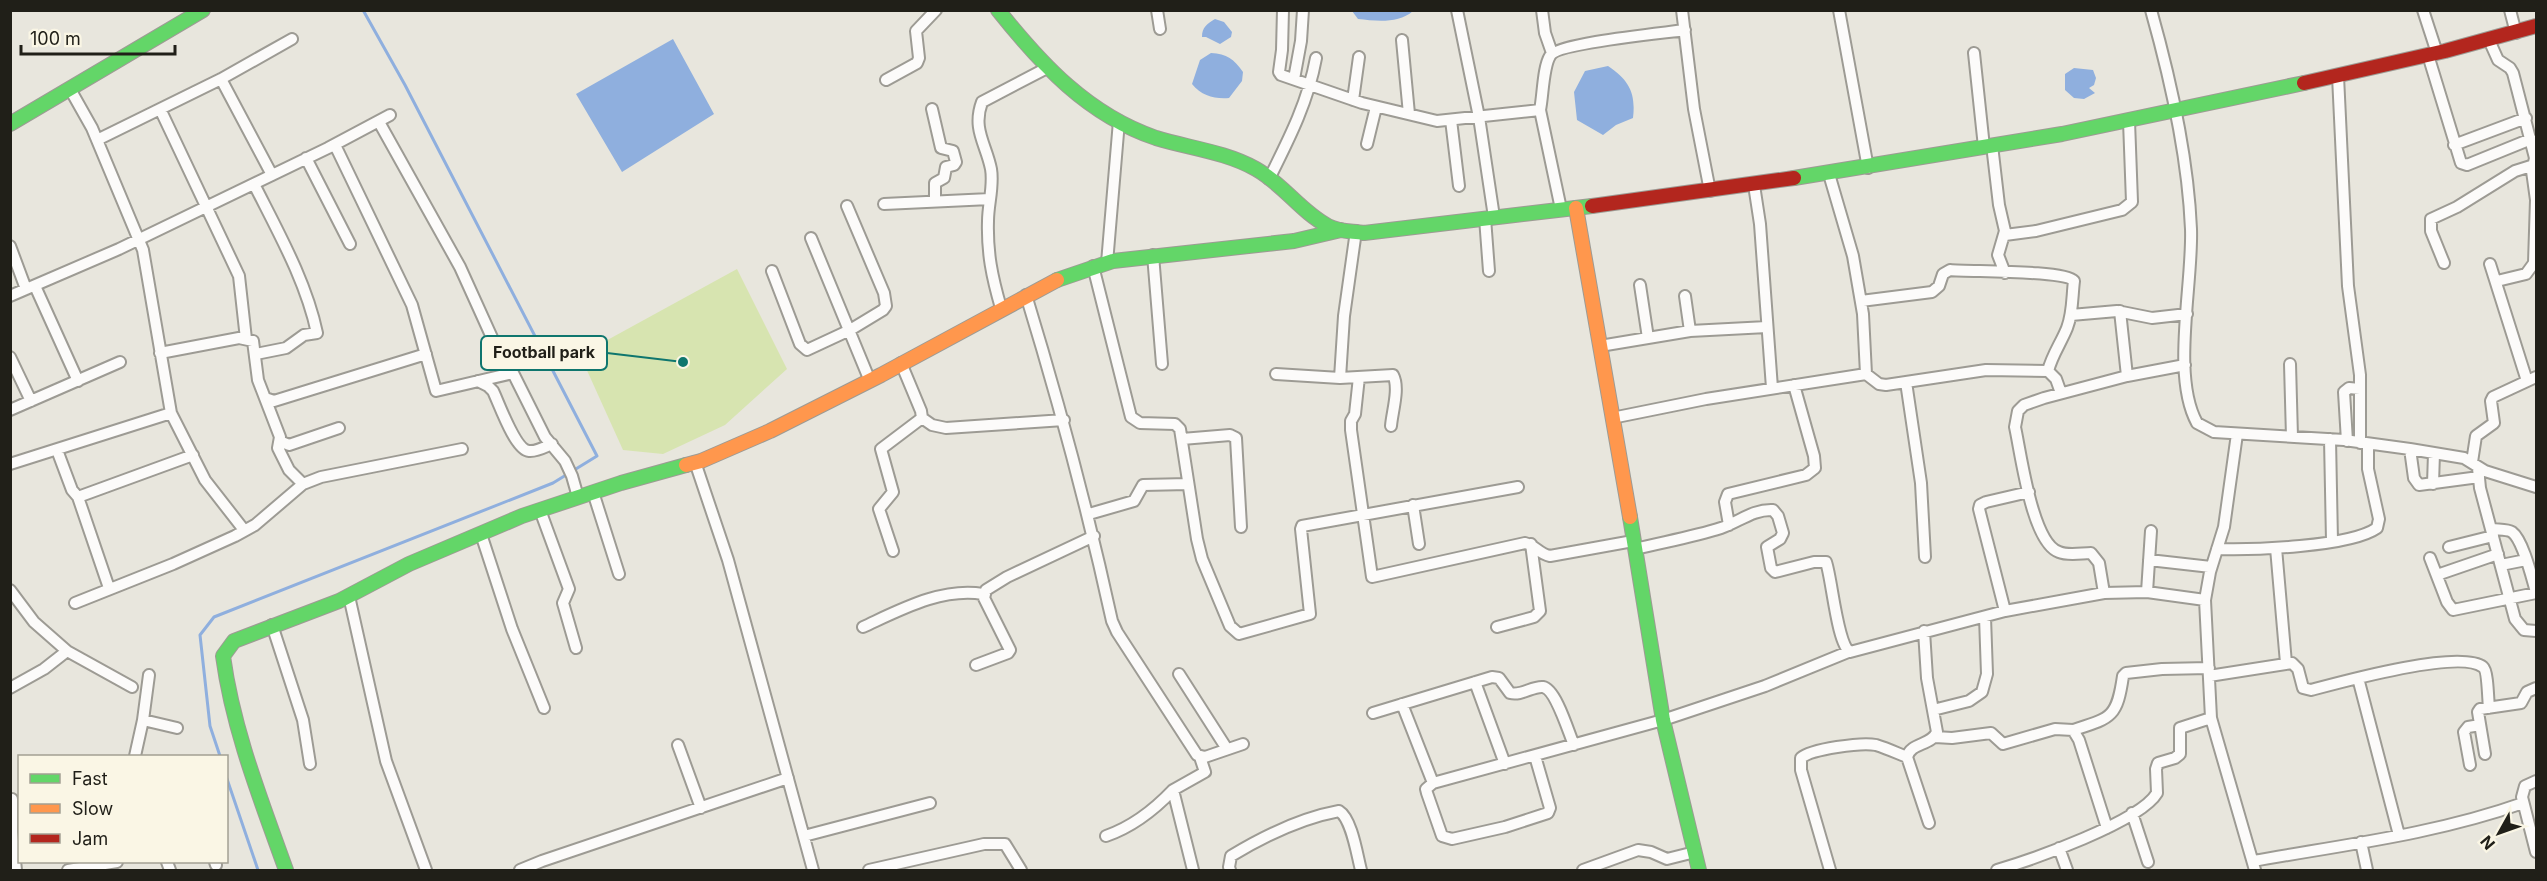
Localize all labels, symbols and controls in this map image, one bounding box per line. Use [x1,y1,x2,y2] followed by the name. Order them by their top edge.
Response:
[21,18,176,56] scale bar
[30,28,81,49] text: 100 m
[481,336,607,370] callout: Football park
[493,342,596,362] text: Football park
[18,755,228,863] legend
[72,768,108,789] text: Fast
[72,798,113,819] text: Slow
[2469,803,2529,863] north arrow
[72,828,108,849] text: Jam
[2476,832,2499,854] text: N

